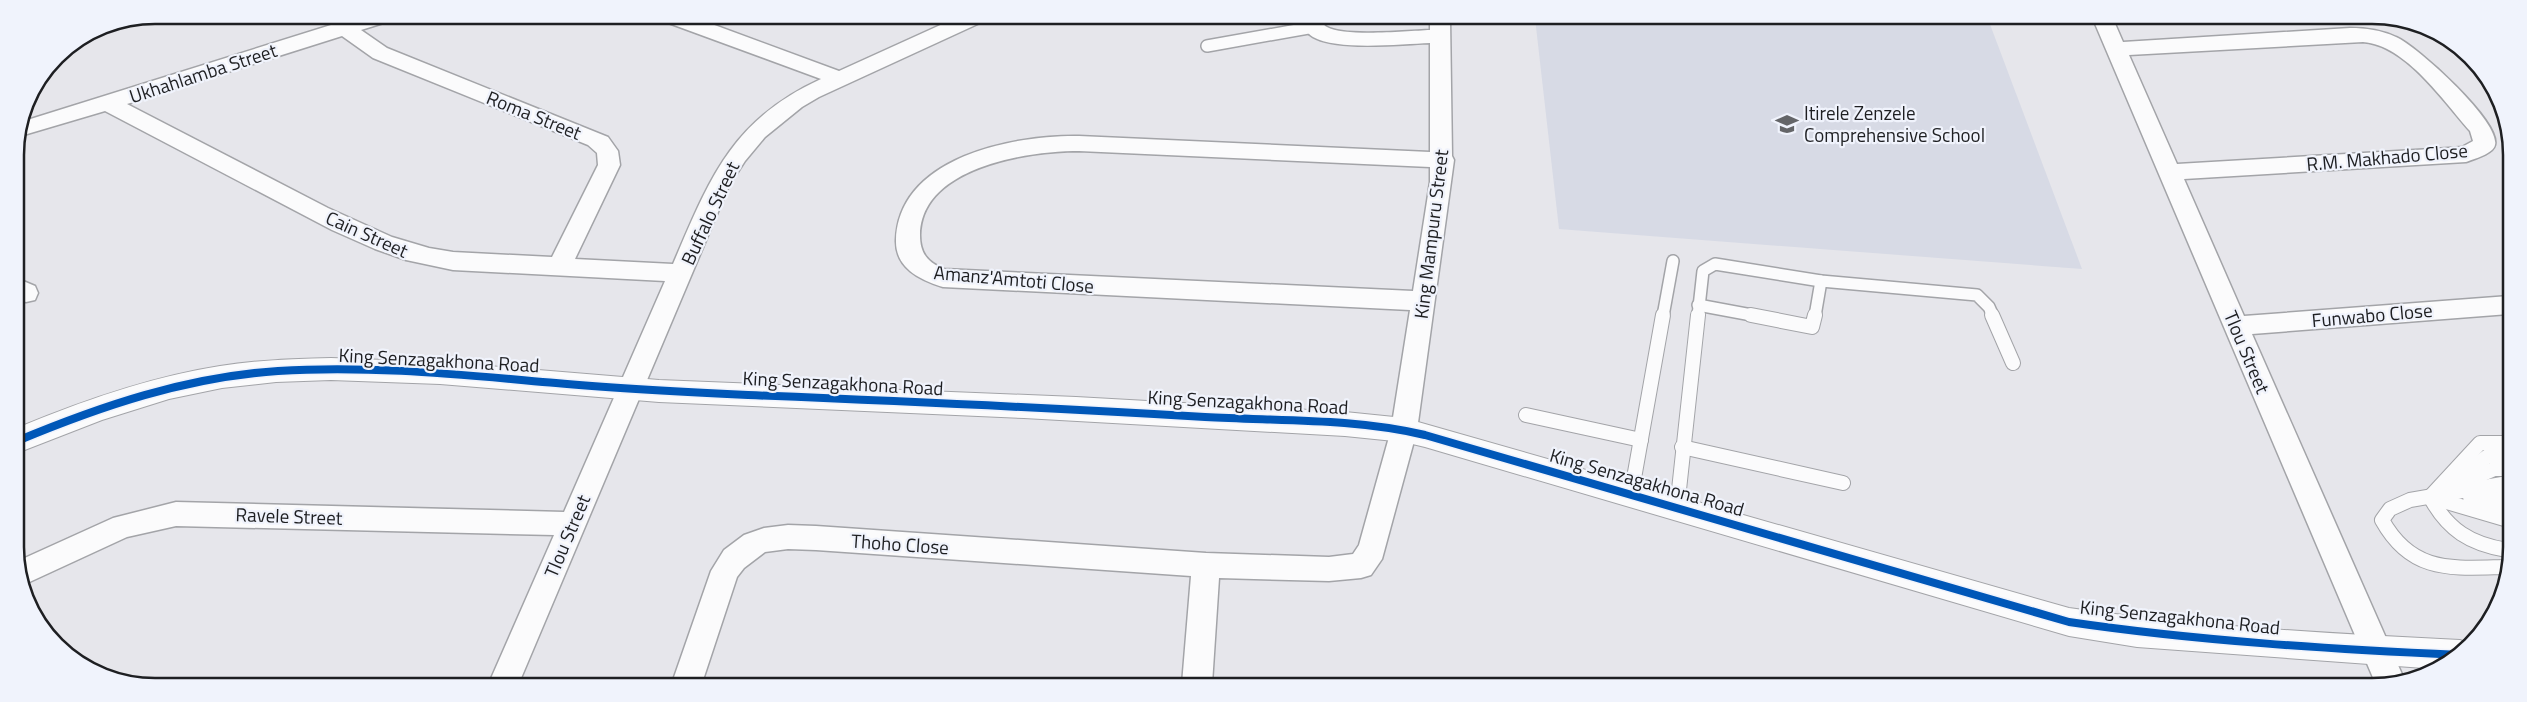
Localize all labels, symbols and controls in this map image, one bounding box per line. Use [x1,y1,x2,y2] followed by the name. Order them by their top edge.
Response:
[125,35,281,110] street label: Ukhahlamba Street
[482,82,586,147] street label: Roma Street
[1804,98,1985,149] place label: Itirele Zenzele Comprehensive School
[1774,111,1800,137] school or university icon: Itirele Zenzele Comprehensive School
[2305,135,2469,178] street label: R.M. Makhado Close
[1406,147,1455,320] street label: King Mampuru Street
[673,156,746,269] street label: Buffalo Street
[321,203,413,265] street label: Cain Street
[933,257,1095,300] street label: Amanz'Amtoti Close
[2310,295,2434,334] street label: Funwabo Close
[2217,306,2278,398] street label: Tlou Street
[338,340,540,379] street label: King Senzagakhona Road
[742,363,944,402] street label: King Senzagakhona Road
[1147,382,1349,421] street label: King Senzagakhona Road
[1547,440,1748,523] street label: King Senzagakhona Road
[536,489,597,582] street label: Tlou Street
[235,499,343,532] street label: Ravele Street
[850,526,950,561] street label: Thoho Close
[2079,592,2282,641] street label: King Senzagakhona Road

